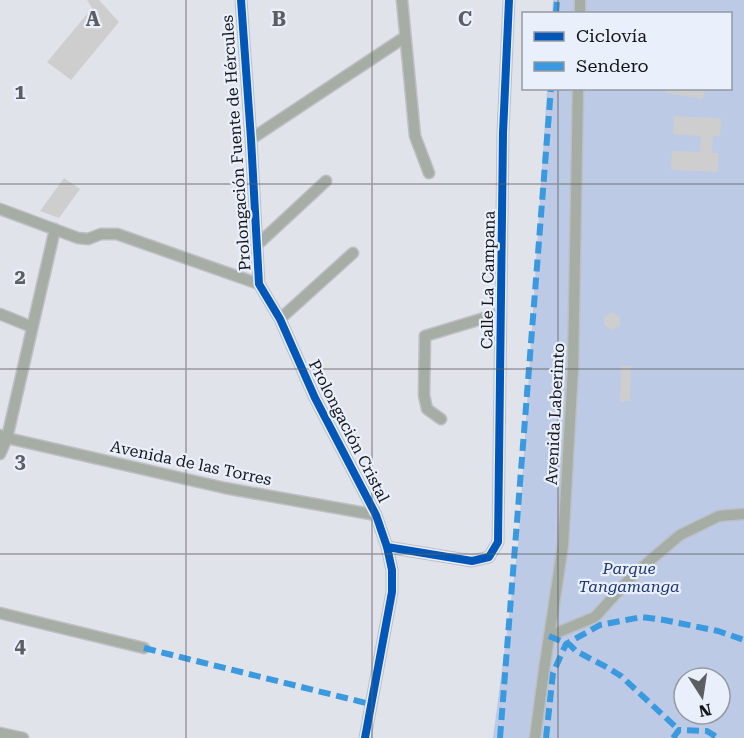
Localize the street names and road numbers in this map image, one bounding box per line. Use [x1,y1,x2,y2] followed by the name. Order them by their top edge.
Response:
[218,14,254,272] street label: Prolongación Fuente de Hércules
[477,210,499,349] street label: Calle La Campana
[542,342,568,486] street label: Avenida Laberinto
[305,356,393,506] street label: Prolongación Cristal
[109,437,274,489] street label: Avenida de las Torres

